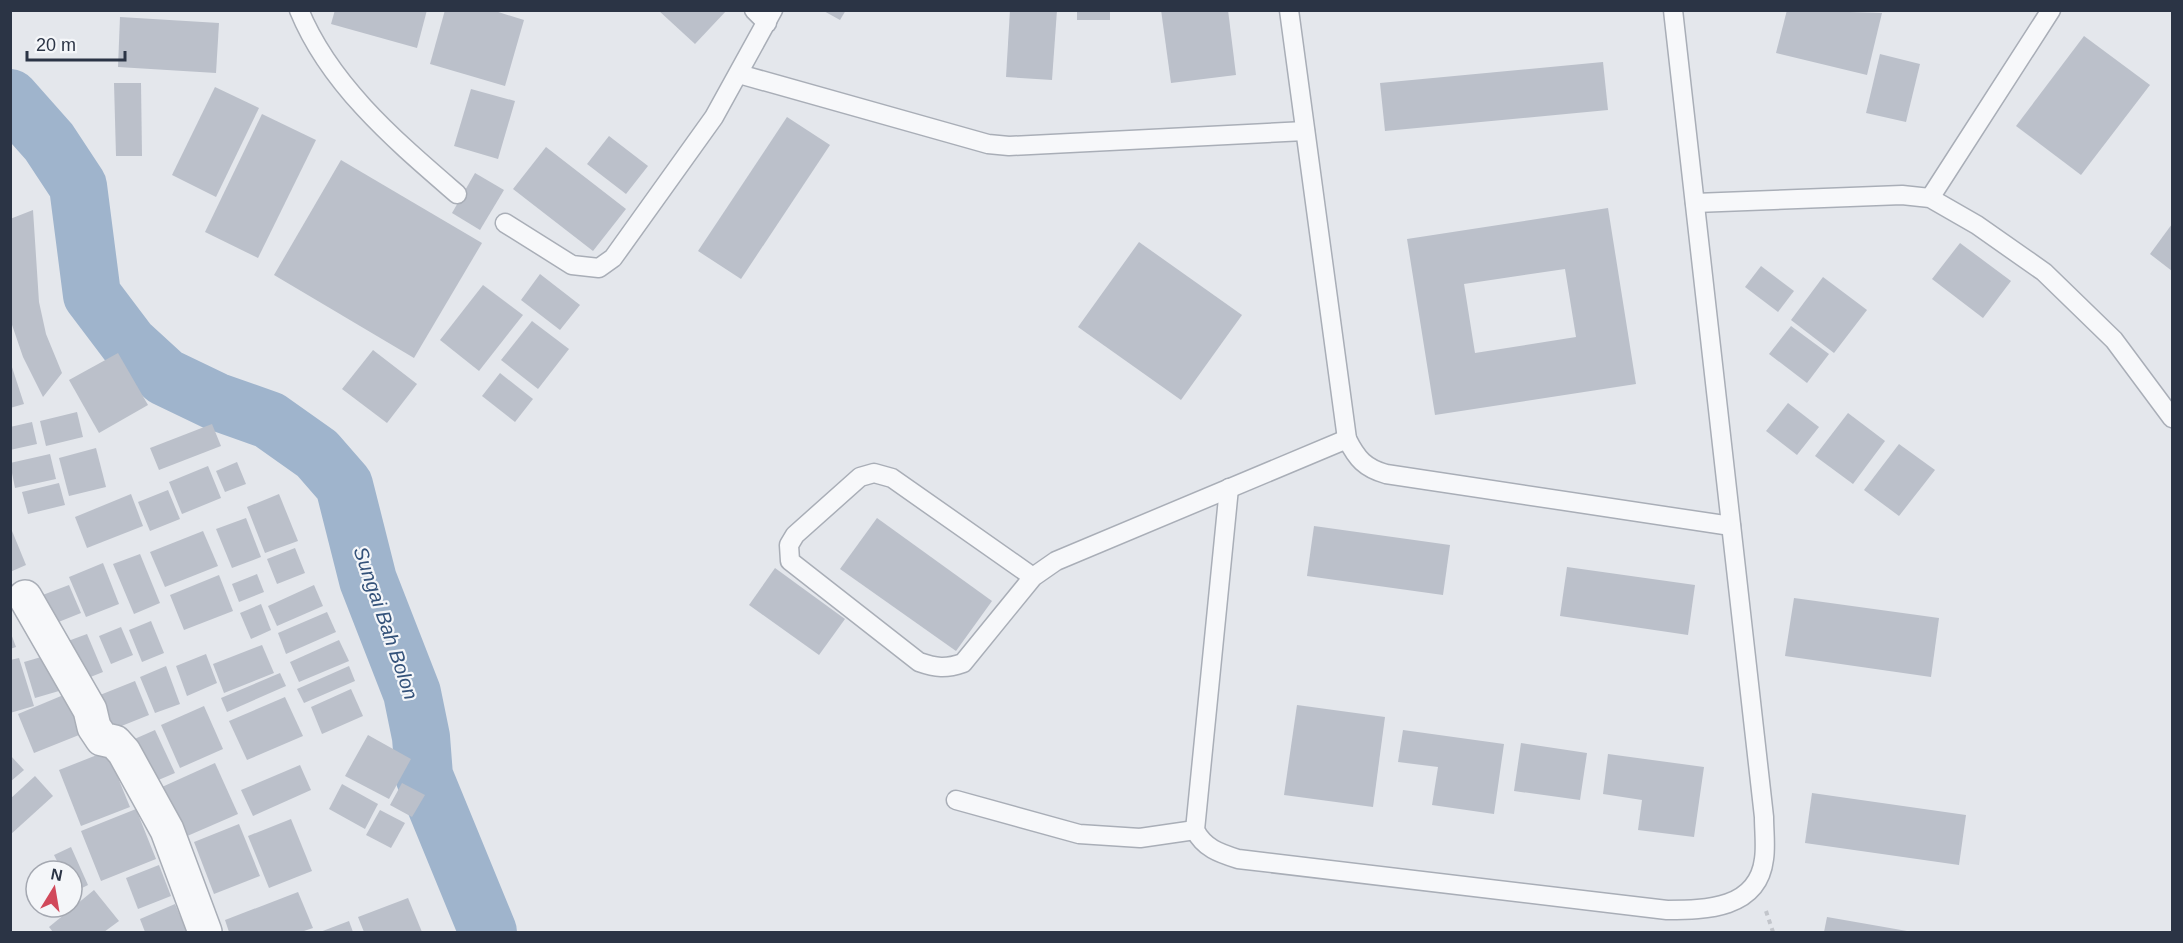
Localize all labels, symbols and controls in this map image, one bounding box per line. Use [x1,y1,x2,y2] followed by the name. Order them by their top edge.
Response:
[27,24,124,62] scale bar
[36,35,76,55] text: 20 m
[350,544,422,702] water label: Sungai Bah Bolon
[24,859,84,919] north arrow
[49,865,64,884] text: N

